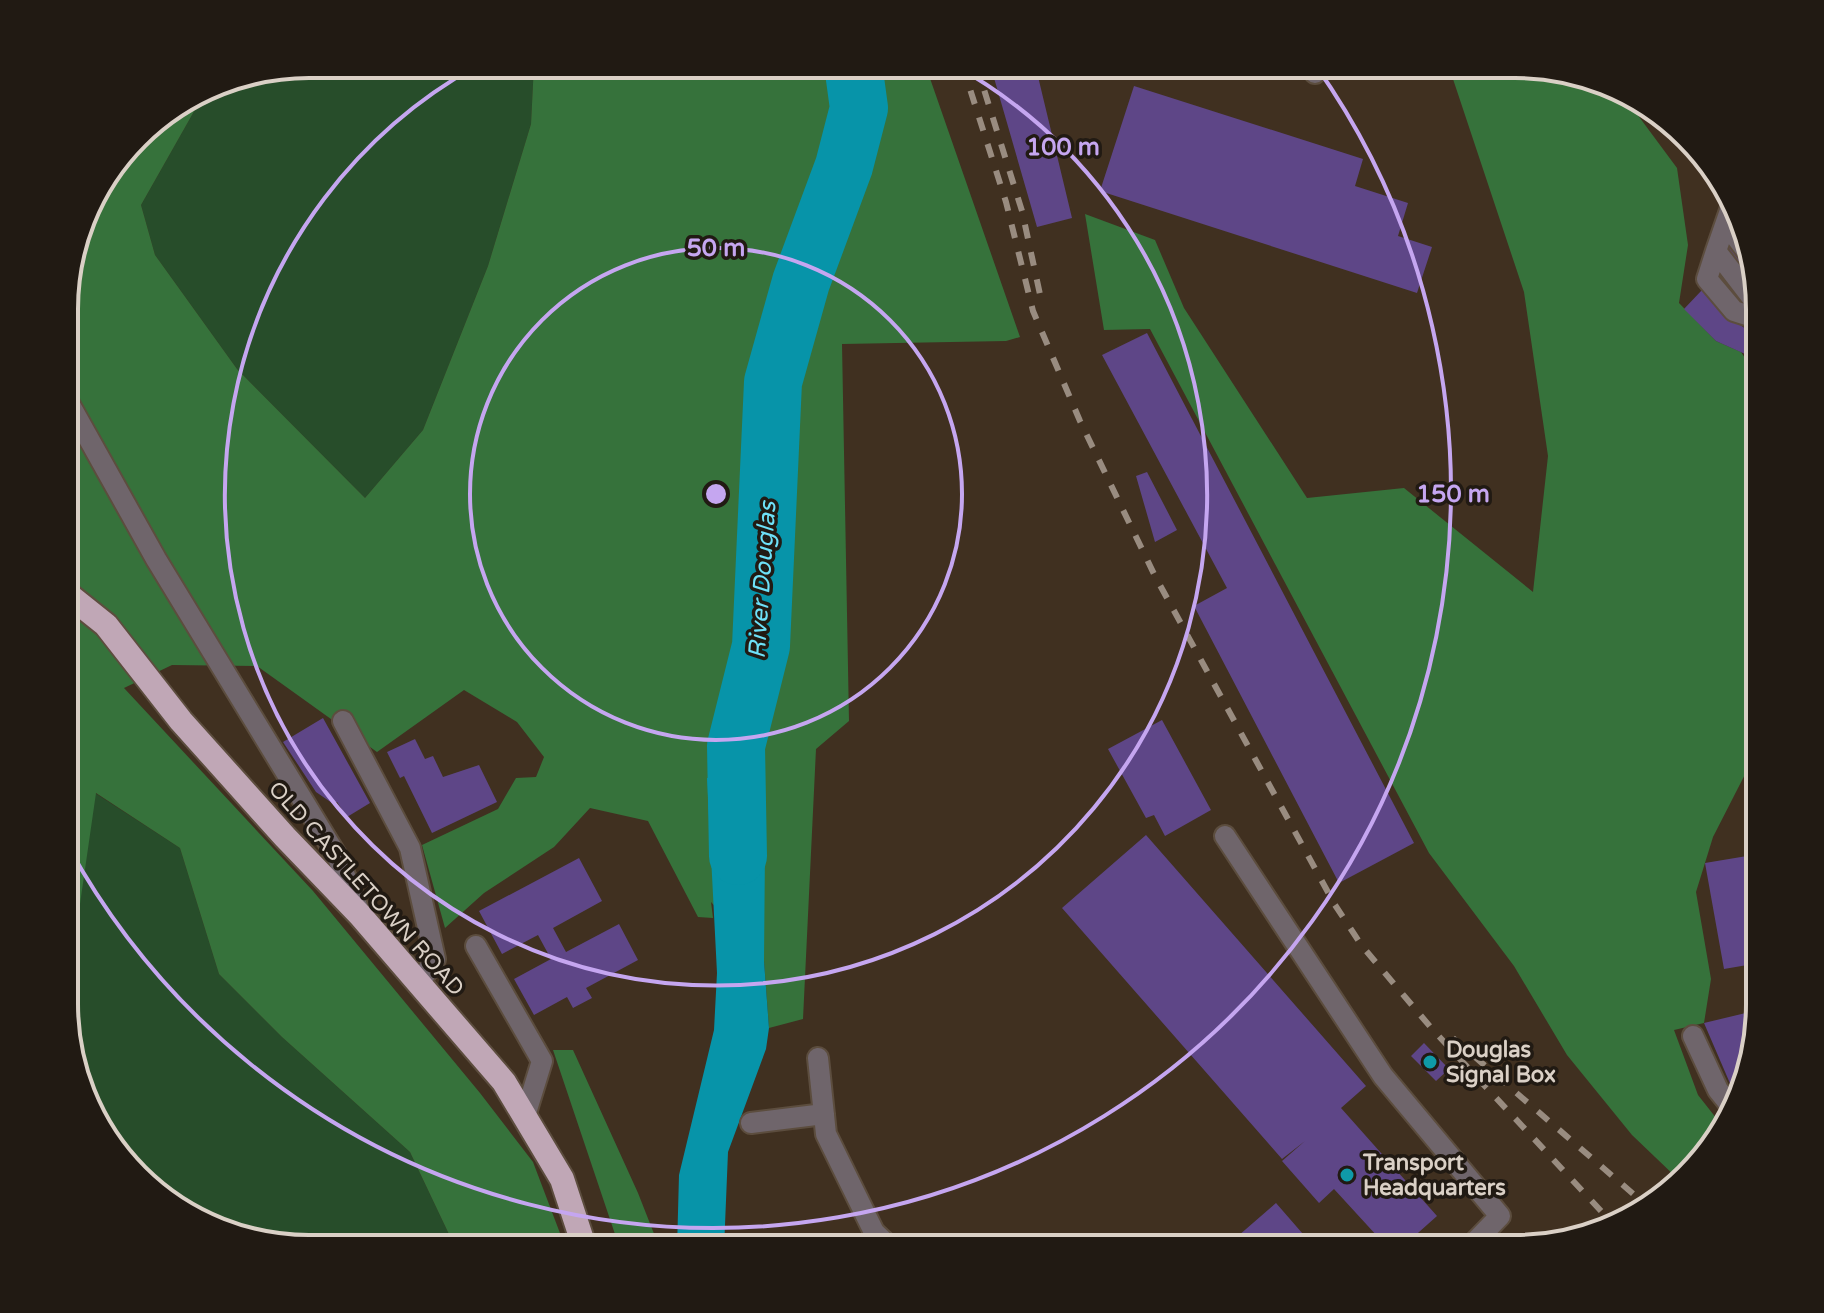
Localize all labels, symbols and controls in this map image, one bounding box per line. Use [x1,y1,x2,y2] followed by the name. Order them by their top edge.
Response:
[1026,133,1100,162] text: 100 m
[687,234,745,263] text: 50 m
[702,480,730,508] centre of rings
[1416,480,1490,509] text: 150 m
[743,499,783,660] water label: River Douglas
[263,776,470,1001] street label: OLD CASTLETOWN ROAD
[1446,1037,1556,1088] place label: Douglas Signal Box
[1421,1053,1439,1071] marker: Douglas Signal Box
[1362,1150,1506,1201] place label: Transport Headquarters
[1338,1166,1356,1184] marker: Transport Headquarters

